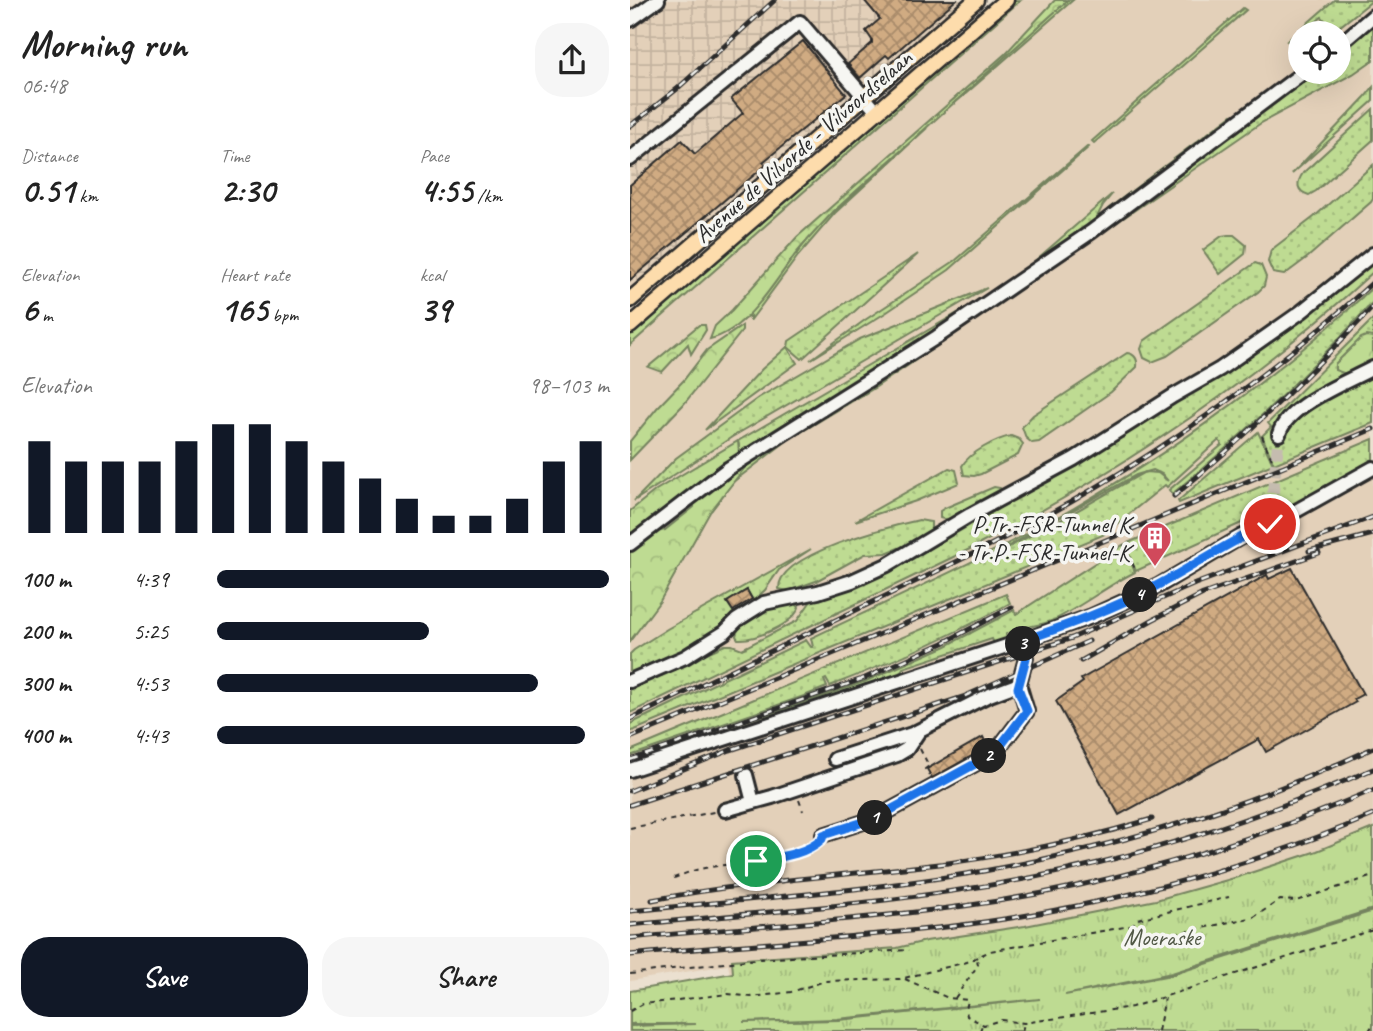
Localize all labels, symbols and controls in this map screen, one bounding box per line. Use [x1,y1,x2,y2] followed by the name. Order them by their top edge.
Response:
[21,21,187,68] text: Morning run
[1288,21,1351,84] map controls
[1288,21,1351,84] button: locate
[535,23,609,97] button: share
[688,42,919,249] street label: Avenue de Vilvorde - Vilvoordselaan
[21,71,67,100] text: 06:48
[21,144,78,168] text: Distance
[220,144,249,168] text: Time
[420,144,449,168] text: Pace
[21,168,75,213] text: 0.51
[220,168,275,213] text: 2:30
[420,168,473,213] text: 4:55
[75,184,98,208] text: km
[473,184,502,208] text: /km
[21,263,79,287] text: Elevation
[220,263,290,287] text: Heart rate
[420,263,445,287] text: kcal
[21,287,38,332] text: 6
[220,287,268,332] text: 165
[420,287,451,332] text: 39
[38,303,53,327] text: m
[268,303,298,327] text: bpm
[21,371,92,400] text: Elevation
[529,371,609,400] text: 98–103 m
[1240,494,1300,554] pin
[1251,505,1289,543] icon: check
[957,509,1135,567] place label: P.Tr.-FSR-Tunnel K - Tr.P.-FSR-Tunnel-K
[1136,519,1174,568] building icon: P.Tr.-FSR-Tunnel K - Tr.P.-FSR-Tunnel-K
[21,565,71,594] text: 100 m
[133,565,169,594] text: 4:39
[1122,578,1158,612] pin: 4
[1135,582,1144,606] text: 4
[21,617,71,646] text: 200 m
[133,617,169,646] text: 5:25
[1006,626,1040,662] pin: 3
[1018,631,1027,655] text: 3
[21,669,71,698] text: 300 m
[133,669,169,698] text: 4:53
[21,721,71,750] text: 400 m
[133,721,169,750] text: 4:43
[972,738,1006,774] pin: 2
[984,743,993,767] text: 2
[858,800,892,836] pin: 1
[870,805,879,829] text: 1
[726,831,786,891] pin
[737,842,775,880] icon: arrive
[1124,922,1203,952] park label: Moeraske
[21,937,308,1017] button: Save
[322,937,609,1017] button: Share

